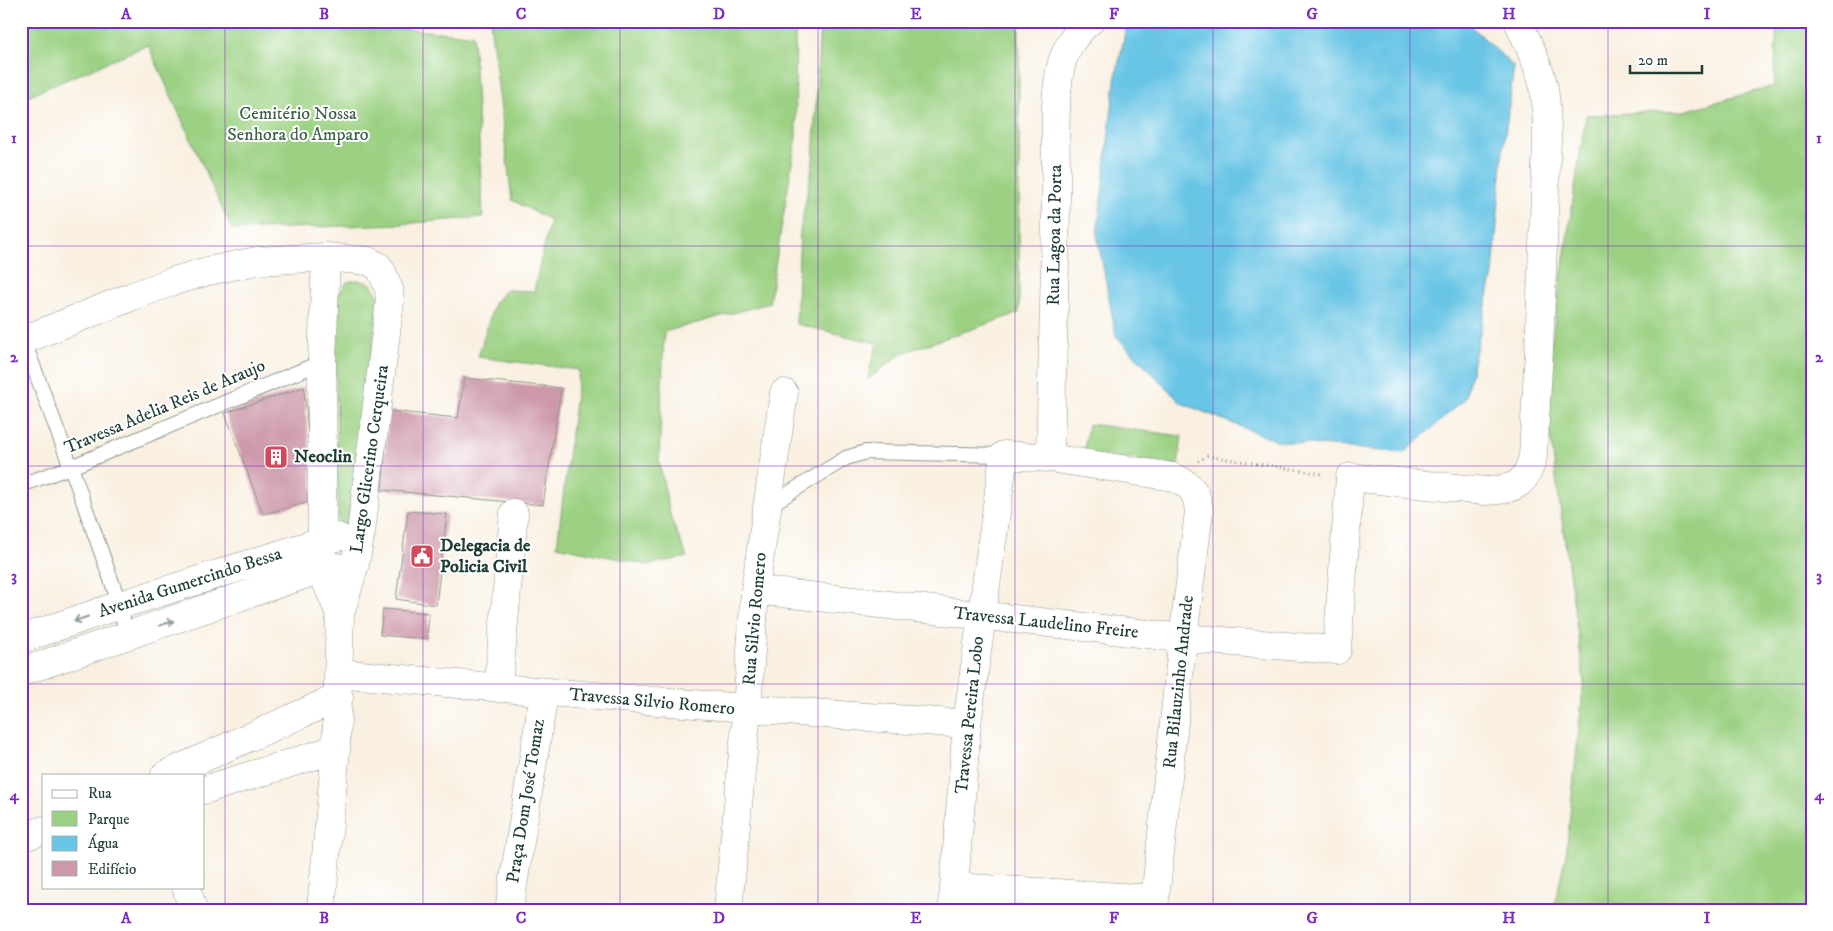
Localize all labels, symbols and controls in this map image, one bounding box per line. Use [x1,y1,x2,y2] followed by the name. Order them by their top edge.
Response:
[120,4,132,24] text: A
[319,4,329,24] text: B
[516,4,526,24] text: C
[713,4,725,24] text: D
[910,4,922,24] text: E
[1109,4,1119,24] text: F
[1306,4,1318,24] text: G
[1502,4,1516,24] text: H
[1704,4,1711,24] text: I
[1630,42,1703,74] scale bar
[1638,51,1668,70] text: 20 m
[227,103,369,146] park label: Cemitério Nossa Senhora do Amparo
[11,128,17,148] text: 1
[1816,128,1822,148] text: 1
[1043,164,1067,306] street label: Rua Lagoa da Porta
[10,347,19,367] text: 2
[1815,347,1824,367] text: 2
[61,355,269,459] street label: Travessa Adelia Reis de Araujo
[346,363,394,555] street label: Largo Glicerino Cerqueira
[263,444,289,470] building icon: Neoclin
[294,446,352,468] place label: Neoclin
[440,535,531,578] place label: Delegacia de Policia Civil
[95,543,285,623] street label: Avenida Gumercindo Bessa
[409,543,435,569] public building icon: Delegacia de Policia Civil
[738,551,772,687] street label: Rua Silvio Romero
[11,566,17,586] text: 3
[1816,566,1822,586] text: 3
[1159,594,1199,770] street label: Rua Bilauzinho Andrade
[952,602,1140,644] street label: Travessa Laudelino Freire
[73,615,89,624] one-way arrow
[159,618,174,627] one-way arrow
[951,635,989,795] street label: Travessa Pereira Lobo
[568,684,736,720] street label: Travessa Silvio Romero
[502,717,550,885] street label: Praça Dom José Tomaz
[42,774,205,888] legend
[88,784,112,803] text: Rua
[8,785,19,805] text: 4
[1813,785,1824,805] text: 4
[88,810,129,829] text: Parque
[88,833,119,853] text: Água
[88,860,136,879] text: Edifício
[120,908,132,928] text: A
[319,908,329,928] text: B
[516,908,526,928] text: C
[713,908,725,928] text: D
[910,908,922,928] text: E
[1109,908,1119,928] text: F
[1306,908,1318,928] text: G
[1502,908,1516,928] text: H
[1704,908,1711,928] text: I

